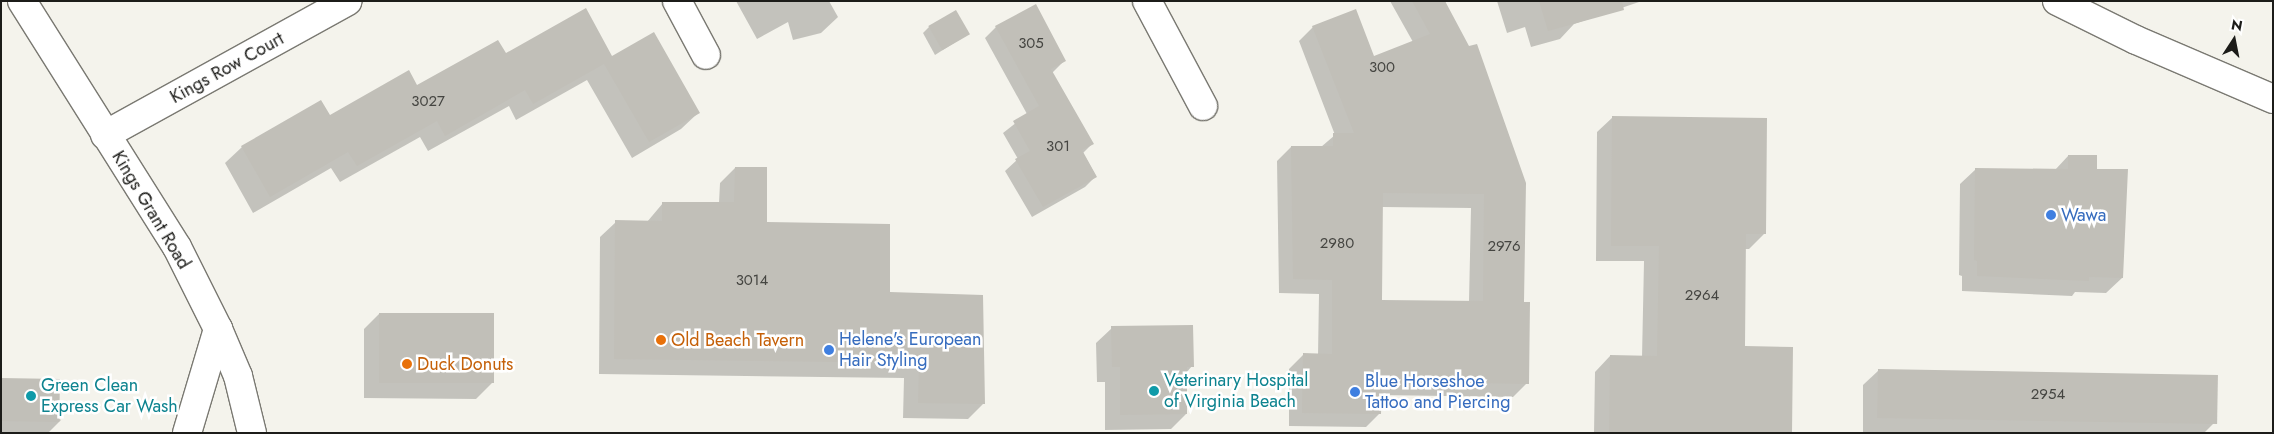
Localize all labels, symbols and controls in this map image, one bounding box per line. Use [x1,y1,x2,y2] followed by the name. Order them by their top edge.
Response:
[2229,14,2244,36] text: N
[2209,15,2259,65] north arrow
[166,28,288,108] street label: Kings Row Court
[1018,35,1044,53] house number: 305
[1369,59,1395,77] house number: 300
[411,93,445,111] house number: 3027
[1046,138,1070,156] house number: 301
[107,147,195,273] street label: Kings Grant Road
[2061,204,2106,226] place label: Wawa
[2045,209,2057,221] marker: Wawa
[1320,235,1354,253] house number: 2980
[1487,238,1521,256] house number: 2976
[736,272,768,290] house number: 3014
[1685,287,1719,305] house number: 2964
[671,329,804,351] place label: Old Beach Tavern
[839,329,981,372] place label: Helene's European Hair Styling
[655,334,667,346] marker: Old Beach Tavern
[823,344,835,356] marker: Helene's European Hair Styling
[417,353,513,375] place label: Duck Donuts
[401,358,413,370] marker: Duck Donuts
[1164,370,1308,412] place label: Veterinary Hospital of Virginia Beach
[1365,371,1510,414] place label: Blue Horseshoe Tattoo and Piercing
[41,375,178,418] place label: Green Clean Express Car Wash
[1148,385,1160,397] marker: Veterinary Hospital of Virginia Beach
[1349,386,1361,398] marker: Blue Horseshoe Tattoo and Piercing
[2031,386,2065,404] house number: 2954
[25,390,37,402] marker: Green Clean Express Car Wash

